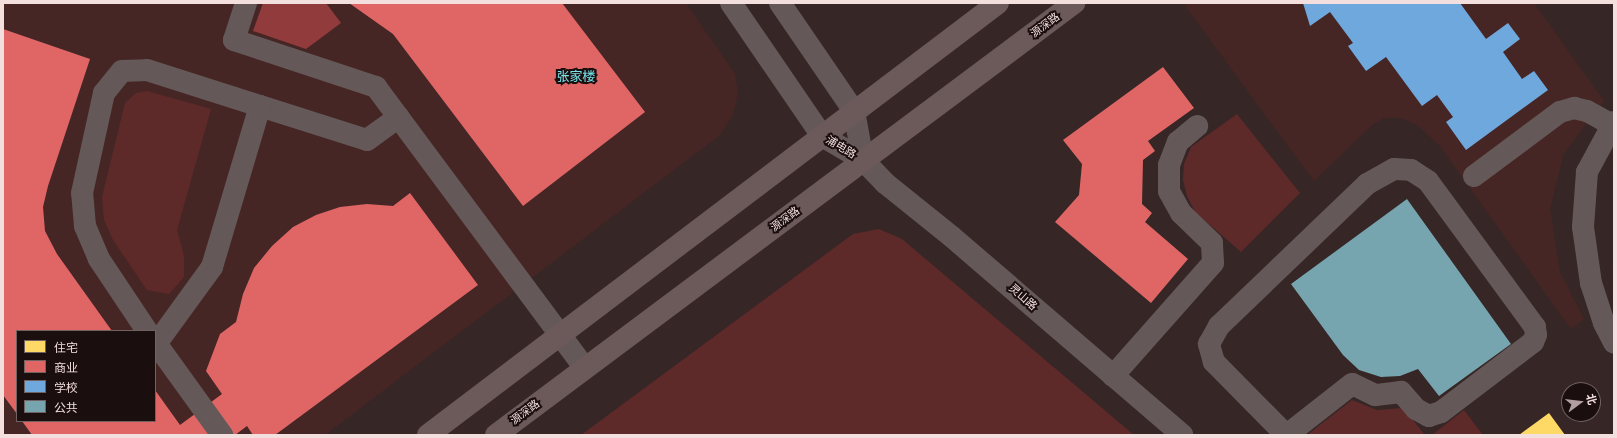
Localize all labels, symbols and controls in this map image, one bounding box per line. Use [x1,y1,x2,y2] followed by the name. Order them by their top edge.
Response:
[1028,10,1062,40] street label: 源深路
[557,69,595,85] district label: 张家楼
[823,133,859,161] street label: 浦电路
[768,204,802,234] street label: 源深路
[1006,281,1040,313] street label: 灵山路
[16,330,156,422] legend
[54,341,78,355] text: 住宅
[54,361,78,375] text: 商业
[54,381,78,395] text: 学校
[1561,382,1601,422] north arrow
[1584,392,1599,406] text: 北
[508,397,542,427] street label: 源深路
[54,401,78,415] text: 公共

